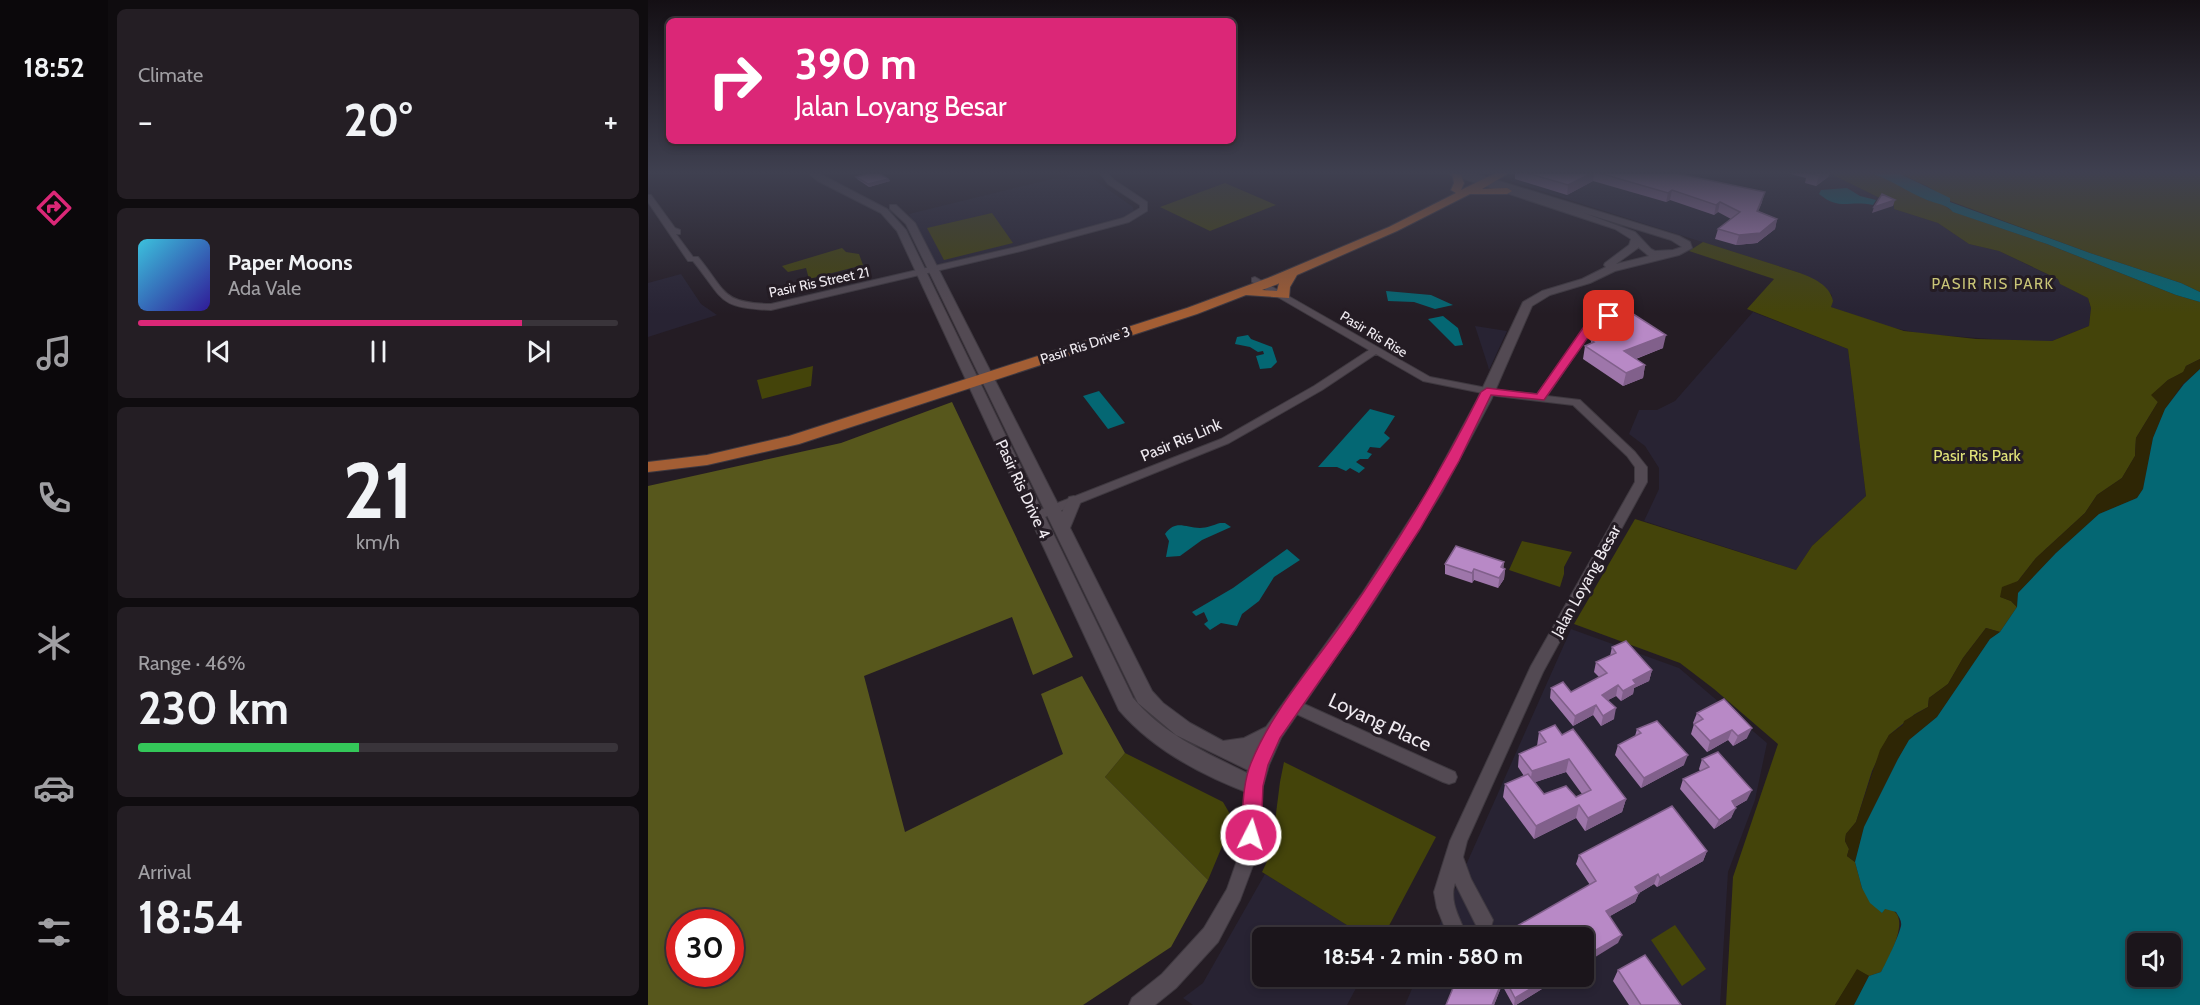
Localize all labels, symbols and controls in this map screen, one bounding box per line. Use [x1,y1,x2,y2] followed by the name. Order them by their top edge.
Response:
[795,38,917,90] text: 390 m
[696,42,774,120] icon: right
[23,51,85,84] text: 18:52
[138,63,203,87] text: Climate
[795,90,1007,123] text: Jalan Loyang Besar
[344,93,412,147] text: 20°
[138,101,153,141] text: −
[603,101,618,141] text: +
[33,187,75,229] icon: directions
[228,249,352,276] text: Paper Moons
[767,263,871,301] street label: Pasir Ris Street 21
[1932,275,2054,293] district label: PASIR RIS PARK
[228,276,301,300] text: Ada Vale
[1583,290,1634,341] pin
[1592,299,1625,332] icon: arrive
[1337,307,1411,361] street label: Pasir Ris Rise
[1038,322,1132,368] street label: Pasir Ris Drive 3
[33,332,75,374] icon: music
[202,335,235,368] icon: previous
[362,335,395,368] icon: pause
[522,335,555,368] icon: next
[1138,414,1225,466] street label: Pasir Ris Link
[992,436,1054,542] street label: Pasir Ris Drive 4
[343,443,413,538] text: 21
[1933,446,2021,465] park label: Pasir Ris Park
[33,477,75,519] icon: phone
[1547,521,1625,641] street label: Jalan Loyang Besar
[356,530,400,554] text: km/h
[33,622,75,664] icon: climate
[138,651,246,675] text: Range · 46%
[138,681,289,735] text: 230 km
[1325,688,1435,756] street label: Loyang Place
[33,767,75,809] icon: car
[1219,803,1283,867] position arrow
[138,860,191,884] text: Arrival
[138,890,244,944] text: 18:54
[666,909,744,987] speed limit sign: 30
[33,911,75,953] icon: filters
[2127,933,2181,987] map controls
[2127,933,2181,987] button: sound
[1323,943,1523,970] text: 18:54 · 2 min · 580 m

